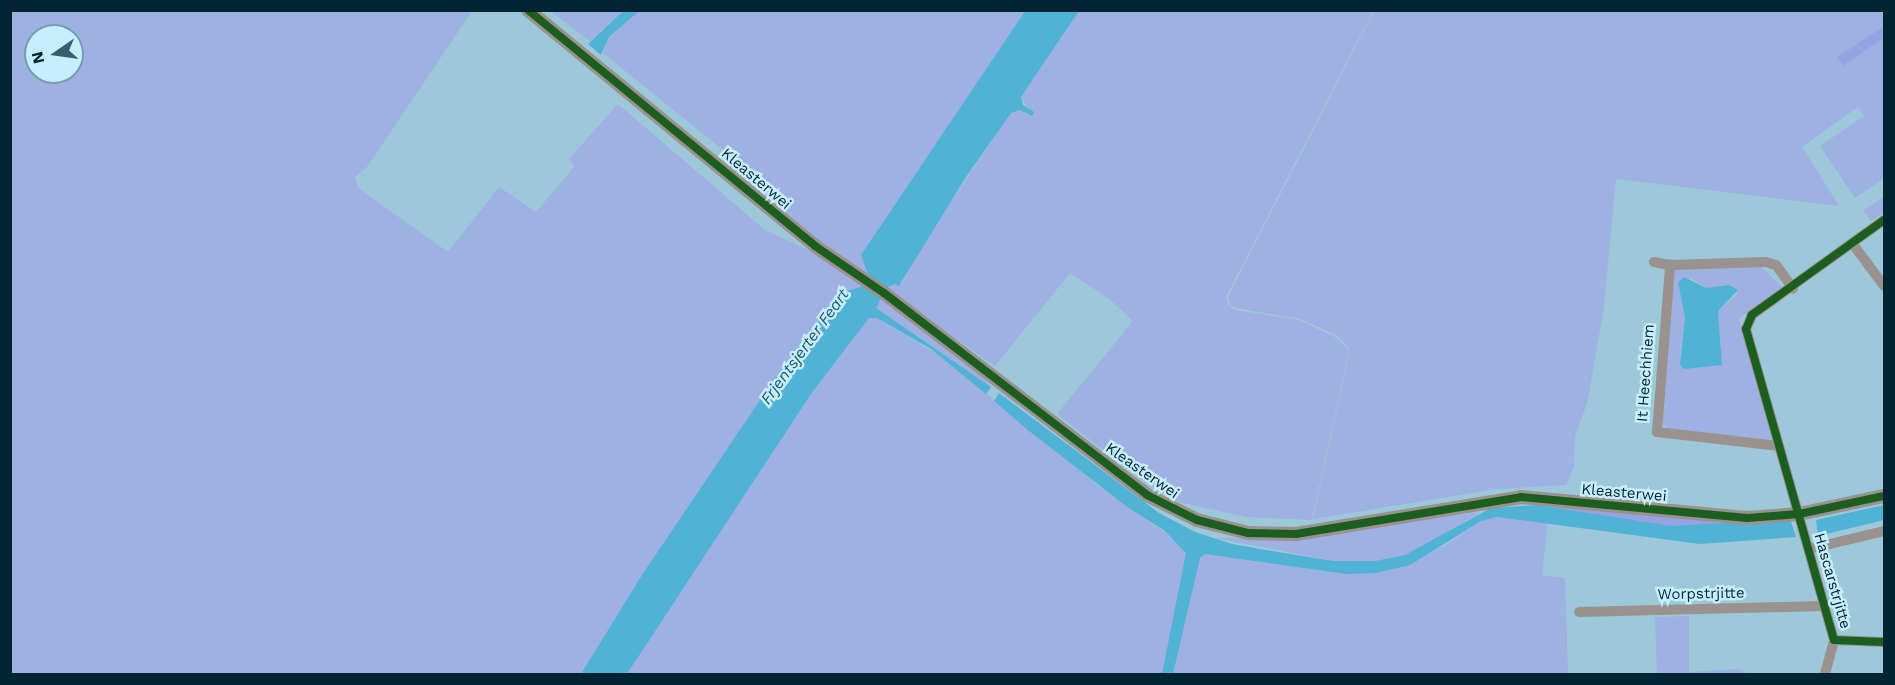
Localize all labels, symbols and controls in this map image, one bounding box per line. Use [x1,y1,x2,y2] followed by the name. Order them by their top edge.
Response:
[24,24,84,84] north arrow
[27,50,49,66] text: N
[717,145,795,213] street label: Kleasterwei
[757,285,853,409] water label: Frjentsjerter Feart
[1634,324,1658,422] street label: It Heechhiem
[1102,439,1182,503] street label: Kleasterwei
[1581,480,1667,506] street label: Kleasterwei
[1810,531,1854,631] street label: Hascarstrjitte
[1657,584,1745,604] street label: Worpstrjitte

